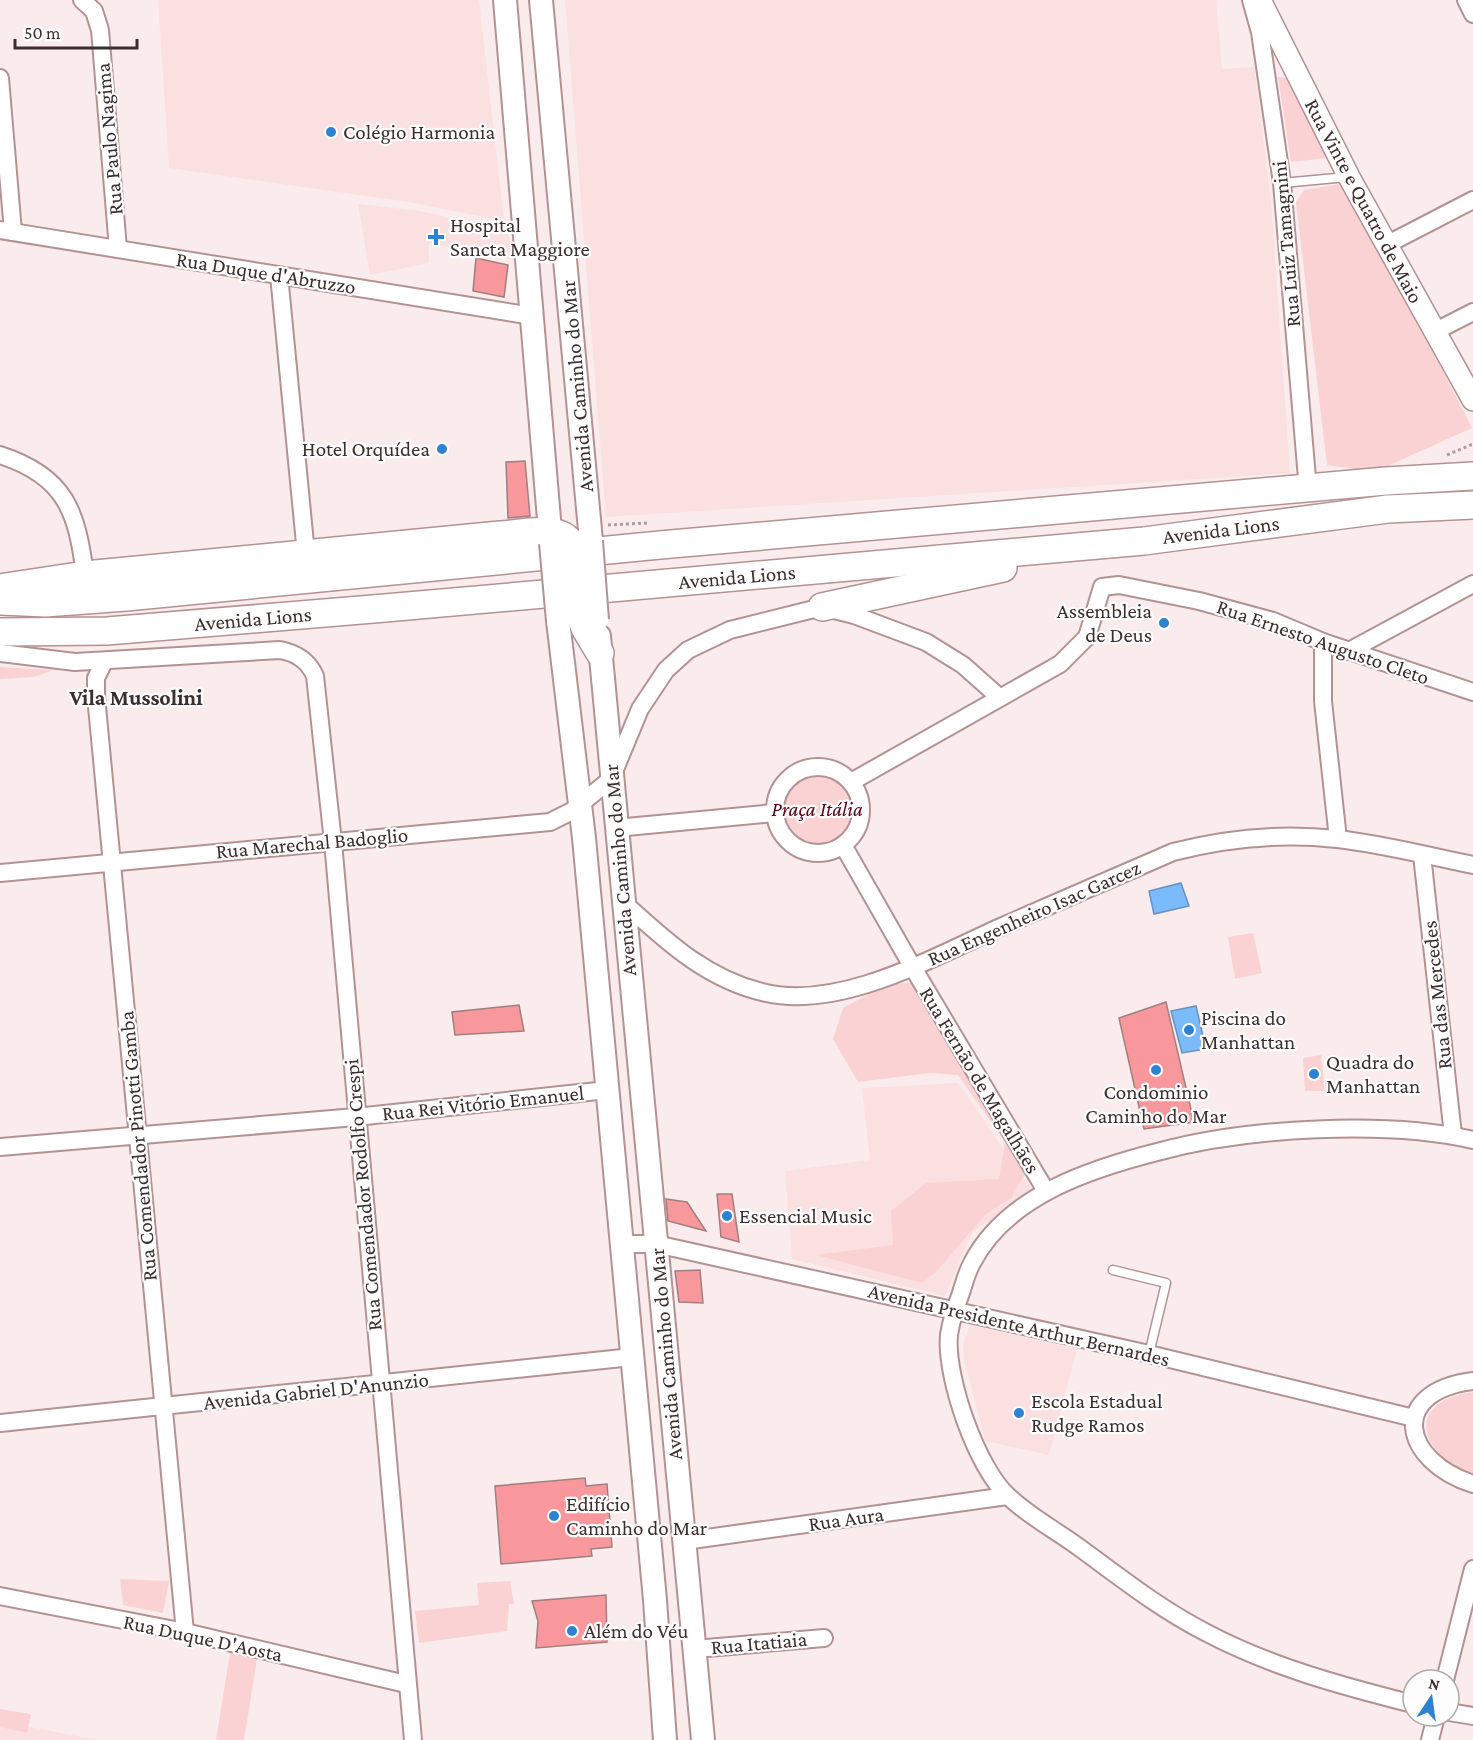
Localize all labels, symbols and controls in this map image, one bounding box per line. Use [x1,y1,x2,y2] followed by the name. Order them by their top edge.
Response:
[15,12,136,50] scale bar
[24,23,61,43] text: 50 m
[90,62,128,216] street label: Rua Paulo Nagima
[1300,95,1428,307] street label: Rua Vinte e Quatro de Maio
[343,120,495,144] place label: Colégio Harmonia
[324,125,338,139] marker: Colégio Harmonia
[1267,159,1305,328] street label: Rua Luiz Tamagnini
[450,213,590,261] place label: Hospital Sancta Maggiore
[427,228,445,246] marker: Hospital Sancta Maggiore
[174,247,358,299] street label: Rua Duque d'Abruzzo
[556,278,598,493] street label: Avenida Caminho do Mar
[302,437,430,461] place label: Hotel Orquídea
[435,442,449,456] marker: Hotel Orquídea
[1161,511,1281,549] street label: Avenida Lions
[677,560,797,594] street label: Avenida Lions
[1214,594,1432,690] street label: Rua Ernesto Augusto Cleto
[1057,599,1152,647] place label: Assembleia de Deus
[193,602,313,636] street label: Avenida Lions
[1157,616,1171,630] marker: Assembleia de Deus
[68,685,203,710] district label: Vila Mussolini
[599,762,641,977] street label: Avenida Caminho do Mar
[771,797,863,821] park label: Praça Itália
[215,823,409,863] street label: Rua Marechal Badoglio
[924,855,1144,971] street label: Rua Engenheiro Isac Garcez
[1417,920,1457,1070] street label: Rua das Mercedes
[915,982,1045,1178] street label: Rua Fernão de Magalhães
[1201,1006,1295,1054] place label: Piscina do Manhattan
[114,1010,162,1282] street label: Rua Comendador Pinotti Gamba
[1182,1023,1196,1037] marker: Piscina do Manhattan
[1326,1050,1420,1098] place label: Quadra do Manhattan
[339,1058,387,1332] street label: Rua Comendador Rodolfo Crespi
[1149,1063,1163,1077] marker: Condominio Caminho do Mar
[1307,1067,1321,1081] marker: Quadra do Manhattan
[381,1080,585,1126] street label: Rua Rei Vitório Emanuel
[1085,1080,1227,1128] place label: Condominio Caminho do Mar
[739,1204,872,1228] place label: Essencial Music
[720,1209,734,1223] marker: Essencial Music
[645,1246,687,1461] street label: Avenida Caminho do Mar
[866,1279,1172,1371] street label: Avenida Presidente Arthur Bernardes
[202,1367,430,1415] street label: Avenida Gabriel D'Anunzio
[1031,1389,1163,1437] place label: Escola Estadual Rudge Ramos
[1012,1406,1026,1420] marker: Escola Estadual Rudge Ramos
[566,1492,708,1540] place label: Edifício Caminho do Mar
[807,1502,885,1536] street label: Rua Aura
[547,1509,561,1523] marker: Edifício Caminho do Mar
[121,1609,285,1667] street label: Rua Duque D'Aosta
[584,1619,688,1643] place label: Além do Véu
[565,1624,579,1638] marker: Além do Véu
[710,1627,808,1659] street label: Rua Itatiaia
[1401,1668,1461,1728] north arrow
[1427,1674,1442,1693] text: N

